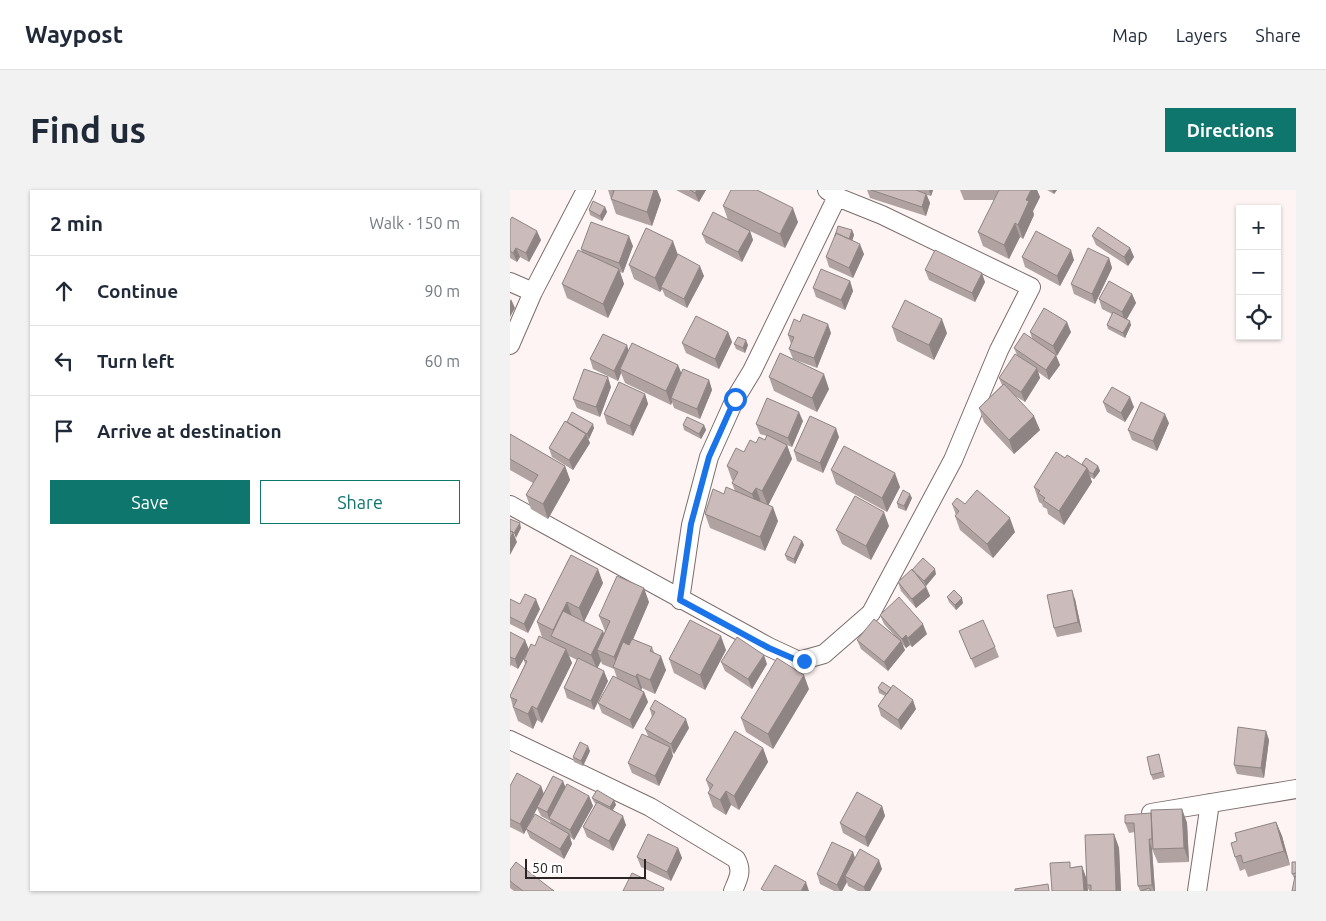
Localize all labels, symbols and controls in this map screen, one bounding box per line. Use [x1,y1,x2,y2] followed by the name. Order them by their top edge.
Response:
[25,21,123,48] text: Waypost
[1112,25,1148,45] text: Map
[1176,25,1227,45] text: Layers
[1255,25,1301,45] text: Share
[1165,108,1296,152] button: Directions
[30,110,146,150] text: Find us
[1236,205,1281,340] map controls
[1236,205,1281,250] button: +
[50,211,103,235] text: 2 min
[369,214,460,232] text: Walk · 150 m
[1236,250,1281,295] button: −
[50,277,78,305] icon: ahead
[97,280,178,302] text: Continue
[424,282,460,300] text: 90 m
[1236,295,1281,340] button: locate
[50,347,78,375] icon: left
[97,350,175,372] text: Turn left
[424,352,460,370] text: 60 m
[724,388,747,411] route start
[50,417,78,445] icon: arrive
[97,420,282,442] text: Arrive at destination
[50,480,250,524] button: Save
[260,480,460,524] button: Share
[793,650,816,673] route end
[525,856,646,879] scale bar
[532,860,563,876] text: 50 m

